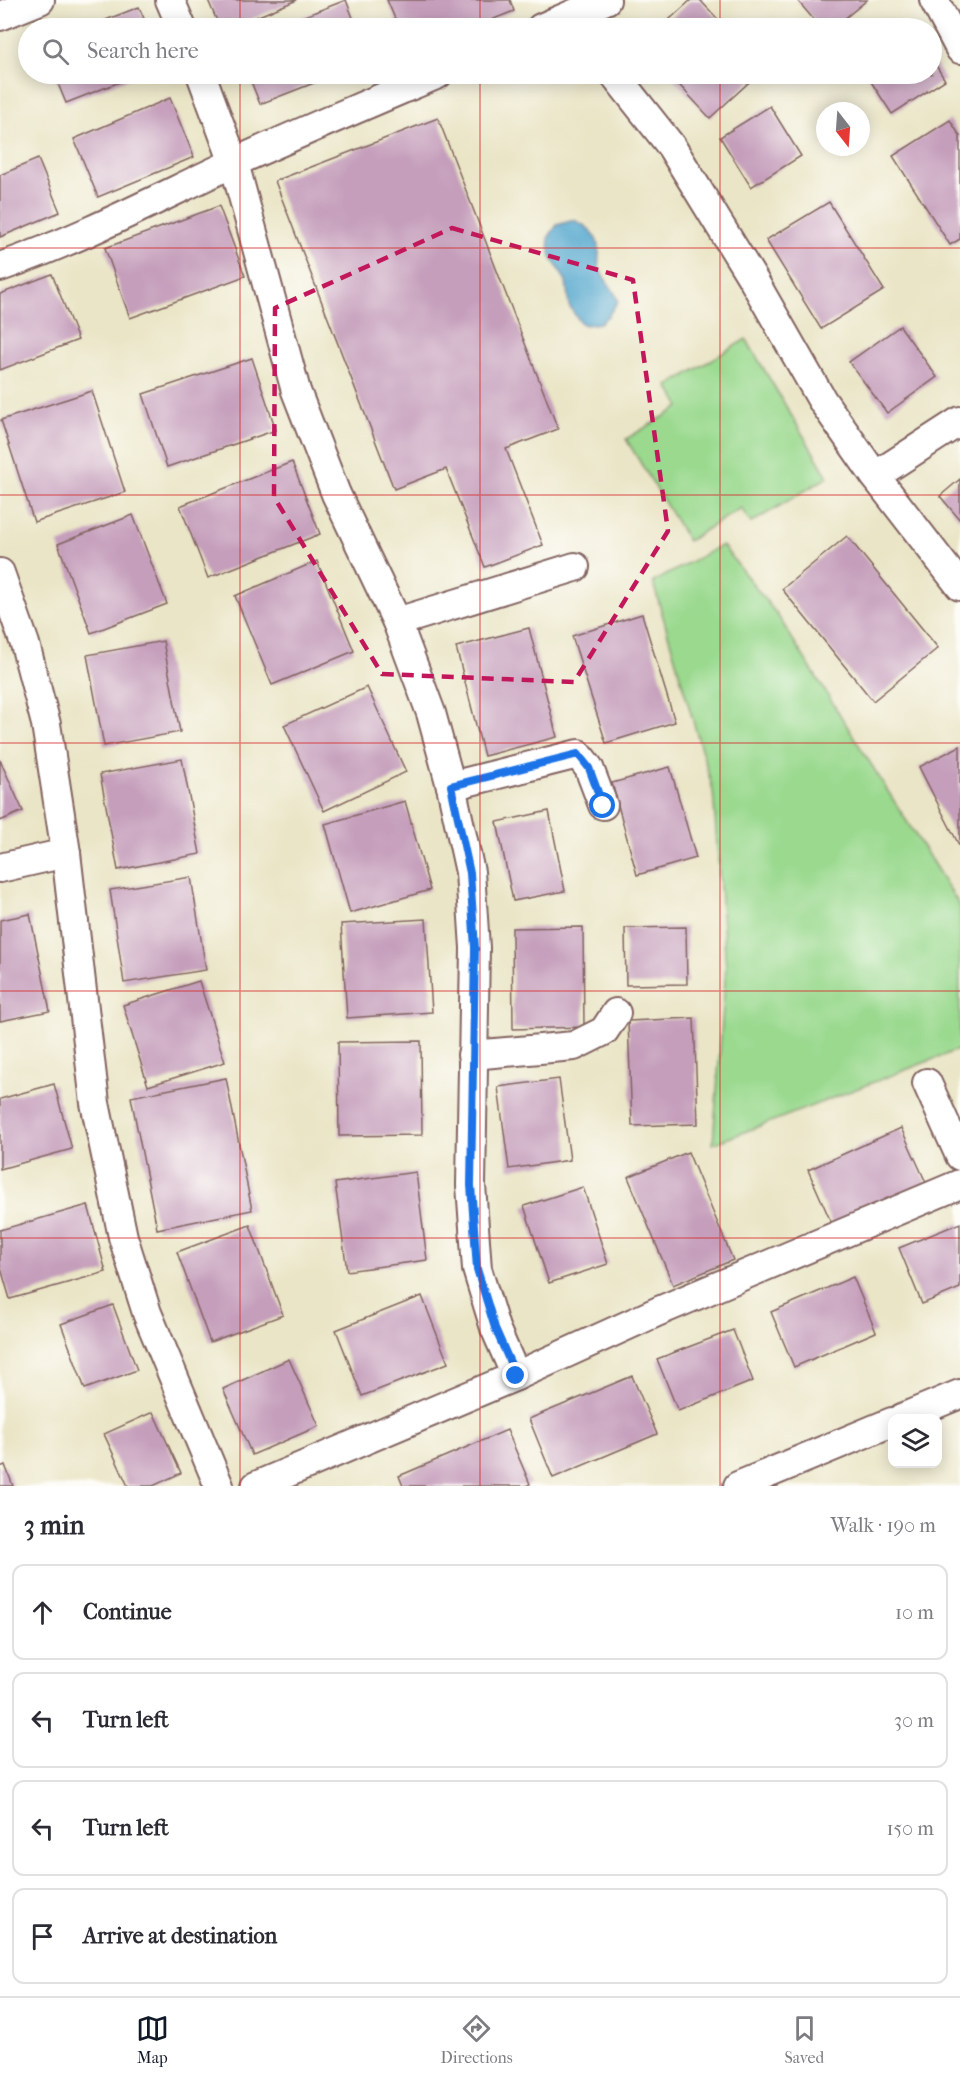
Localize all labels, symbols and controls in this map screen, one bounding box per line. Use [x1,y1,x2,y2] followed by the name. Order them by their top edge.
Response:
[18,18,942,84] search box
[39,35,72,68] icon: search
[87,38,199,64] text: Search here
[816,102,870,156] north arrow
[589,792,615,818] route start
[502,1362,528,1388] route end
[888,1414,942,1468] map controls
[888,1414,942,1468] button: layers
[24,1510,85,1541] text: 3 min
[830,1514,936,1537] text: Walk · 190 m
[26,1596,59,1629] icon: ahead
[83,1599,172,1625] text: Continue
[895,1601,934,1624] text: 10 m
[26,1704,59,1737] icon: left
[83,1707,169,1733] text: Turn left
[894,1709,934,1732] text: 30 m
[26,1812,59,1845] icon: left
[83,1815,169,1841] text: Turn left
[886,1817,934,1840] text: 150 m
[26,1920,59,1953] icon: arrive
[83,1923,277,1949] text: Arrive at destination
[136,2012,169,2067] tab: Map
[441,2012,513,2067] tab: Directions
[784,2012,824,2067] tab: Saved

